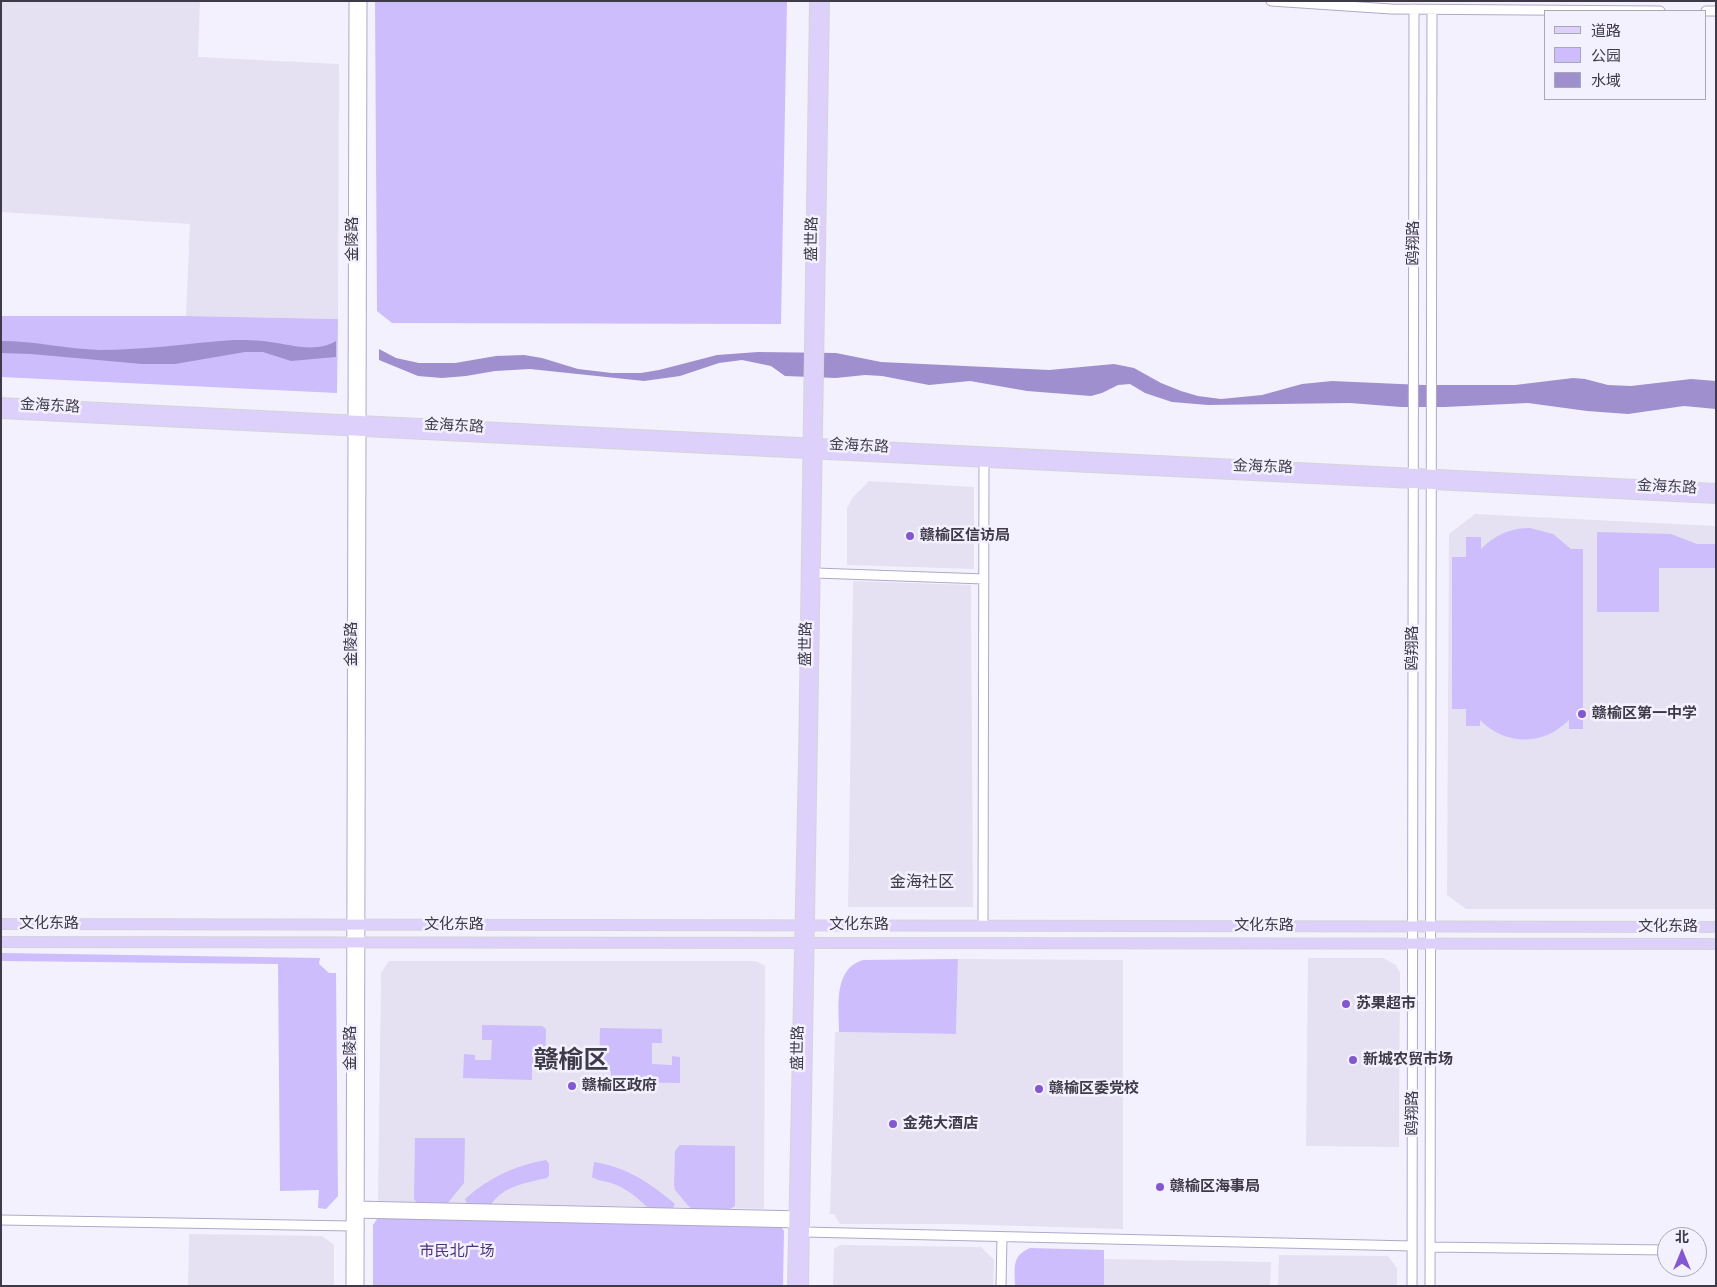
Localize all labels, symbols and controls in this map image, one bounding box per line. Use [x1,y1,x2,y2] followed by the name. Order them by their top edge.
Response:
[1544,10,1707,100] legend
[1591,22,1621,40] text: 道路
[1591,47,1621,65] text: 公园
[1591,72,1621,90] text: 水域
[803,216,821,262] street label: 盛世路
[344,217,362,261] street label: 金陵路
[1405,221,1423,265] street label: 鸥翔路
[20,395,80,417] street label: 金海东路
[424,415,484,437] street label: 金海东路
[829,435,889,457] street label: 金海东路
[1233,457,1293,477] street label: 金海东路
[1637,476,1697,498] street label: 金海东路
[920,527,1010,545] place label: 赣榆区信访局
[904,530,916,542] marker: 赣榆区信访局
[797,621,815,667] street label: 盛世路
[343,622,361,666] street label: 金陵路
[1404,626,1422,670] street label: 鸥翔路
[1592,705,1697,723] place label: 赣榆区第一中学
[1576,708,1588,720] marker: 赣榆区第一中学
[890,872,954,892] district label: 金海社区
[19,915,79,933] street label: 文化东路
[424,916,484,934] street label: 文化东路
[829,916,889,934] street label: 文化东路
[1234,917,1294,935] street label: 文化东路
[1638,918,1698,936] street label: 文化东路
[1356,995,1416,1013] place label: 苏果超市
[1340,998,1352,1010] marker: 苏果超市
[789,1025,807,1071] street label: 盛世路
[342,1026,360,1070] street label: 金陵路
[534,1046,608,1076] district label: 赣榆区
[1363,1051,1453,1069] place label: 新城农贸市场
[1347,1054,1359,1066] marker: 新城农贸市场
[582,1077,657,1095] place label: 赣榆区政府
[566,1080,578,1092] marker: 赣榆区政府
[1049,1080,1139,1098] place label: 赣榆区委党校
[1033,1083,1045,1095] marker: 赣榆区委党校
[1404,1091,1422,1135] street label: 鸥翔路
[903,1115,978,1133] place label: 金苑大酒店
[887,1118,899,1130] marker: 金苑大酒店
[1170,1178,1260,1196] place label: 赣榆区海事局
[1154,1181,1166,1193] marker: 赣榆区海事局
[1657,1227,1707,1277] north arrow
[1675,1229,1689,1246] text: 北
[420,1243,494,1261] park label: 市民北广场

